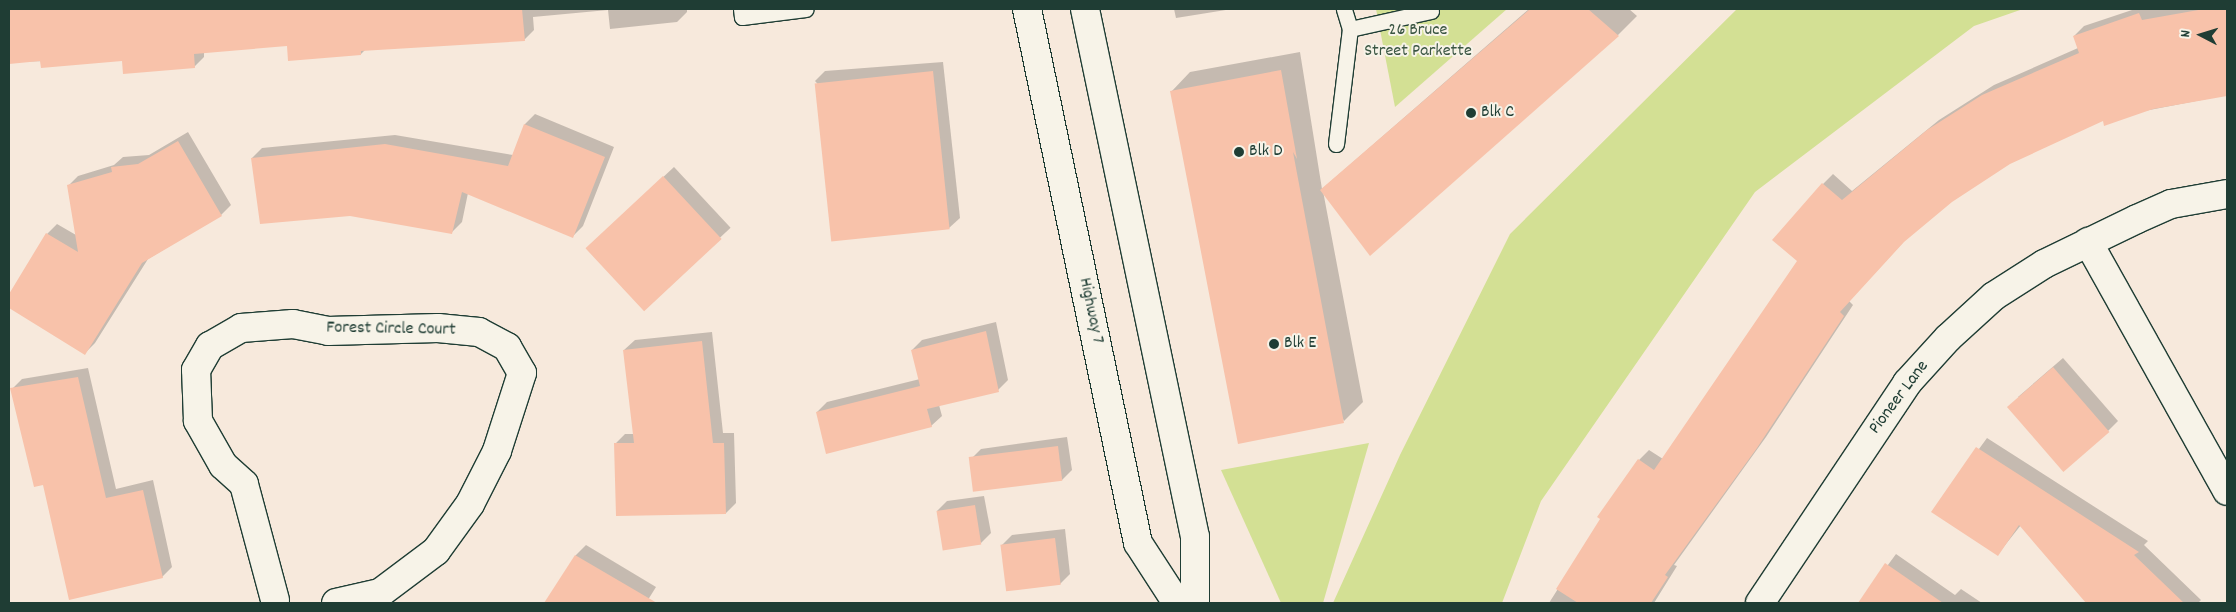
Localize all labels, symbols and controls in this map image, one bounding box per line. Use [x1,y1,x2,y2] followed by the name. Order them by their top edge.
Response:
[2176,10,2226,60] north arrow
[1364,21,1472,64] park label: 26 Bruce Street Parkette
[2176,29,2196,38] text: N
[1481,102,1514,124] place label: Blk C
[1465,107,1477,119] marker: Blk C
[1249,141,1283,163] place label: Blk D
[1233,146,1245,158] marker: Blk D
[1072,276,1108,346] street label: Highway 7
[326,318,456,342] street label: Forest Circle Court
[1284,333,1316,355] place label: Blk E
[1268,338,1280,350] marker: Blk E
[1865,357,1935,439] street label: Pioneer Lane

